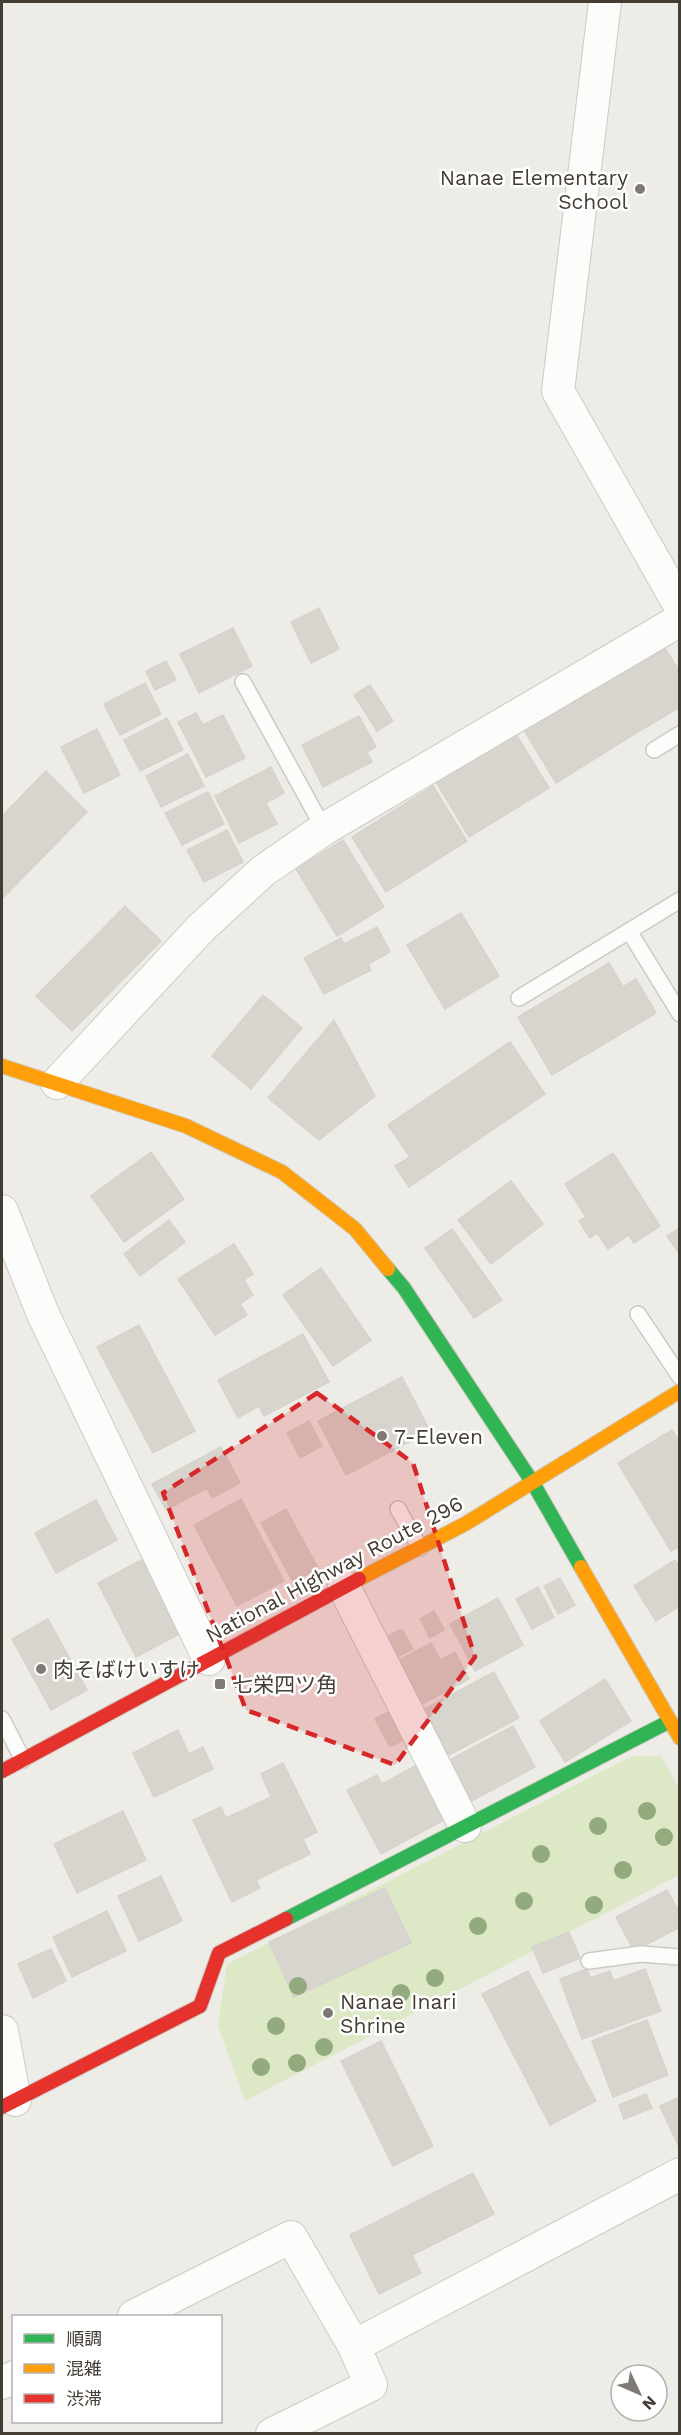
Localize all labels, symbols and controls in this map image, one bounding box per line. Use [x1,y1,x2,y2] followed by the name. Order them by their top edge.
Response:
[440,165,629,214] place label: Nanae Elementary School
[633,182,647,196] marker: Nanae Elementary School
[394,1424,483,1449] place label: 7-Eleven
[375,1429,389,1443] marker: 7-Eleven
[201,1490,467,1648] street label: National Highway Route 296
[53,1657,200,1682] place label: 肉そばけいすけ
[34,1662,48,1676] marker: 肉そばけいすけ
[232,1672,337,1697] place label: 七栄四ツ角
[213,1677,227,1691] marker: 七栄四ツ角
[340,1989,457,2038] place label: Nanae Inari Shrine
[321,2006,335,2020] marker: Nanae Inari Shrine
[12,2315,222,2423] legend
[66,2328,102,2349] text: 順調
[66,2358,102,2379] text: 混雑
[609,2363,669,2423] north arrow
[66,2388,102,2409] text: 渋滞
[638,2392,660,2414] text: N

